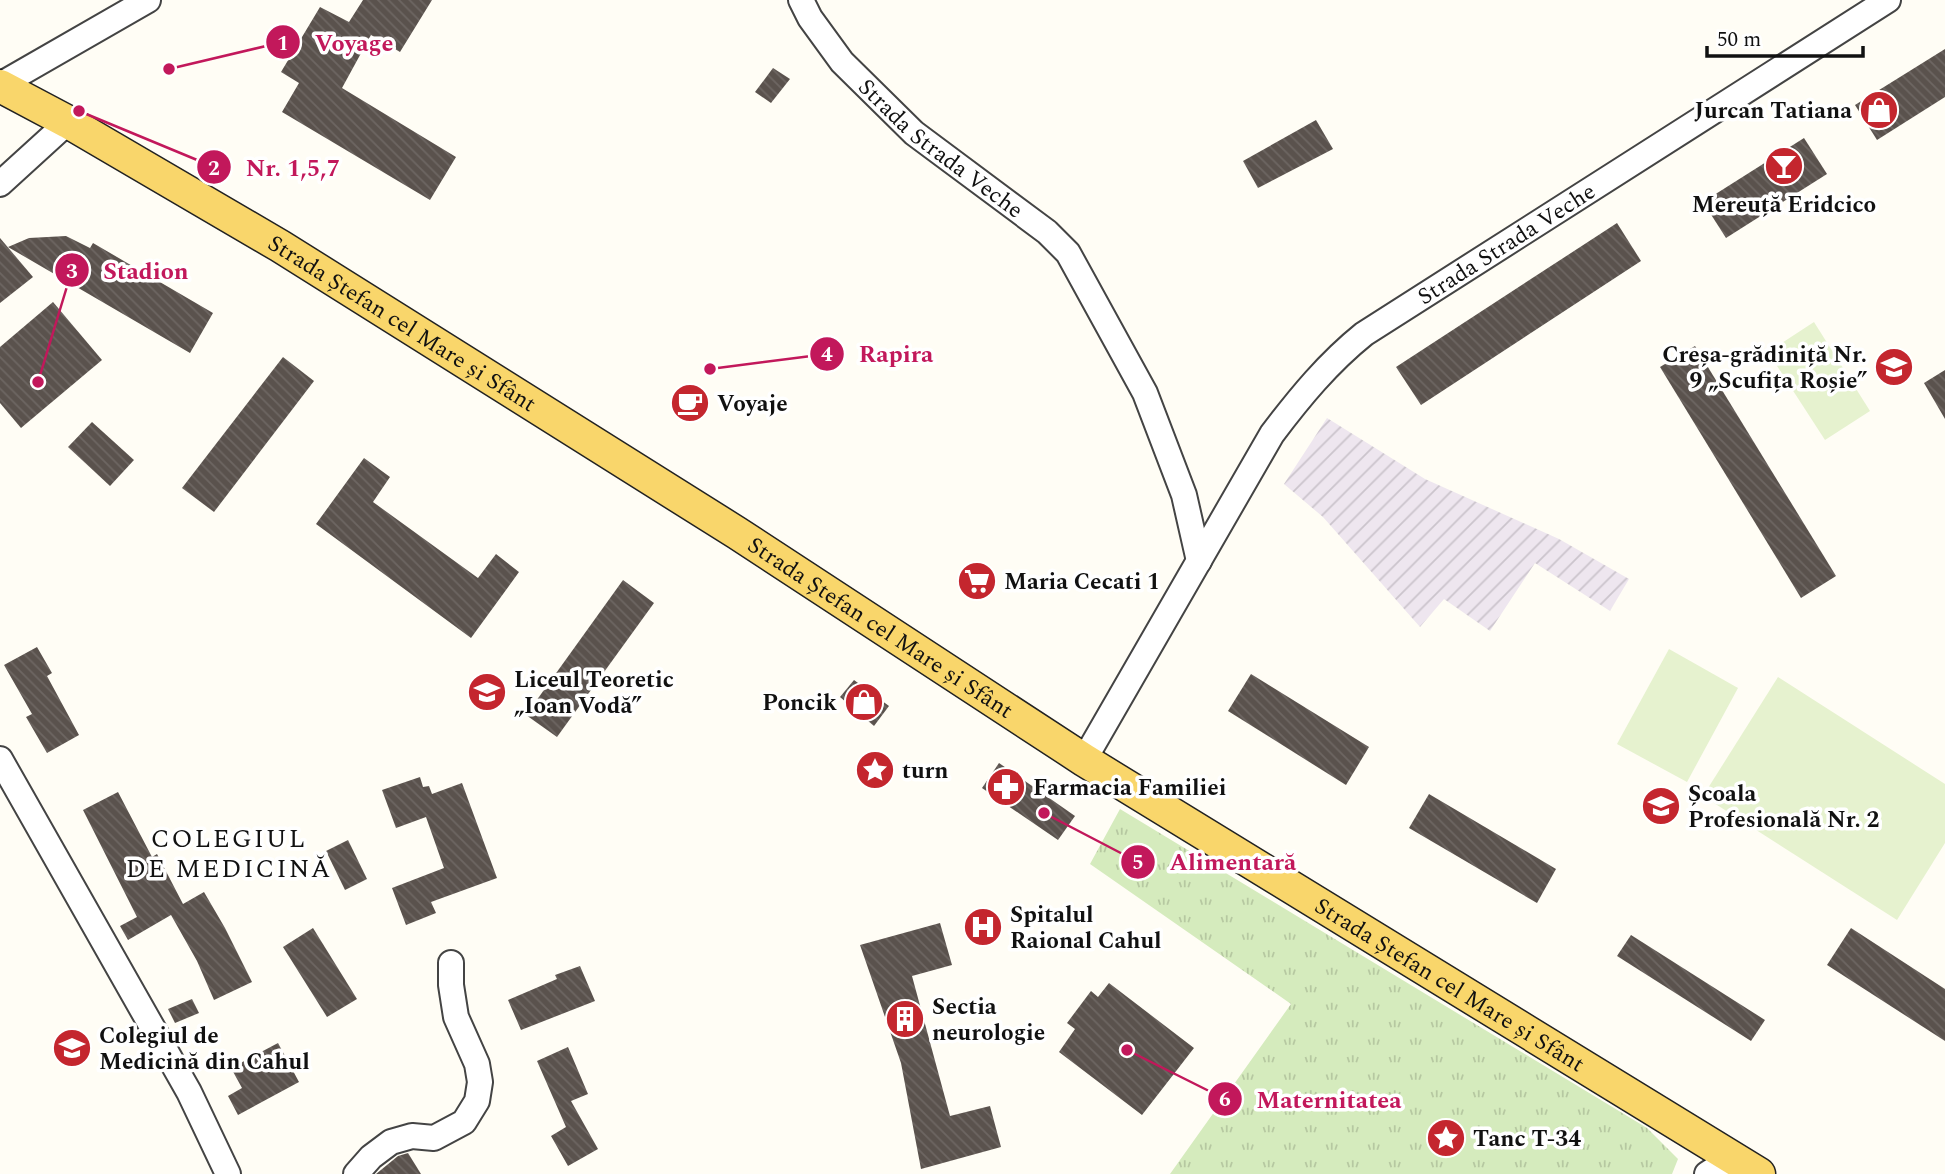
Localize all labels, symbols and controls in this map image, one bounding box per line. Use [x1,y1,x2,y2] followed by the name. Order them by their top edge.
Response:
[1707,14,1863,58] scale bar
[265,20,407,65] callout: Voyage
[1717,24,1761,56] text: 50 m
[315,26,393,62] text: Voyage
[277,28,289,60] text: 1
[849,71,1030,228] street label: Strada Strada Veche
[1858,89,1900,131] shop icon: Jurcan Tatiana
[1694,94,1852,129] place label: Jurcan Tatiana
[196,145,354,190] callout: Nr. 1,5,7
[1763,145,1805,187] bar icon: Mereuță Eridcico
[246,151,340,187] text: Nr. 1,5,7
[208,153,220,185] text: 2
[1411,175,1603,315] street label: Strada Strada Veche
[1692,188,1876,223] place label: Mereuță Eridcico
[261,227,543,422] street label: Strada Ștefan cel Mare și Sfânt
[54,248,203,293] callout: Stadion
[103,254,189,290] text: Stadion
[66,256,78,288] text: 3
[810,332,948,377] callout: Rapira
[859,337,934,373] text: Rapira
[1662,338,1867,399] place label: Creșa-grădiniță Nr. 9 „Scufița Roșie”
[821,339,833,371] text: 4
[1873,346,1915,388] school or university icon: Creșa-grădiniță Nr. 9 „Scufița Roșie”
[669,382,711,424] cafe icon: Voyaje
[717,387,788,422] place label: Voyaje
[740,528,1020,728] street label: Strada Ștefan cel Mare și Sfânt
[956,560,998,602] supermarket icon: Maria Cecati 1
[1004,565,1160,600] place label: Maria Cecati 1
[514,663,674,724] place label: Liceul Teoretic „Ioan Vodă”
[466,671,508,713] school or university icon: Liceul Teoretic „Ioan Vodă”
[843,681,885,723] shop icon: Poncik
[762,686,837,721] place label: Poncik
[854,749,896,791] place icon: turn
[902,754,948,789] place label: turn
[985,766,1027,808] pharmacy icon: Farmacia Familiei
[1033,771,1226,806] place label: Farmacia Familiei
[1688,777,1879,838] place label: Școala Profesională Nr. 2
[1640,785,1682,827] school or university icon: Școala Profesională Nr. 2
[126,819,332,889] district label: COLEGIUL DE MEDICINĂ
[1121,839,1311,884] callout: Alimentară
[1170,845,1297,881] text: Alimentară
[1132,847,1144,879] text: 5
[1307,889,1591,1082] street label: Strada Ștefan cel Mare și Sfânt
[1010,898,1162,959] place label: Spitalul Raional Cahul
[962,906,1004,948] hospital icon: Spitalul Raional Cahul
[932,990,1045,1051] place label: Sectia neurologie
[884,998,926,1040] building icon: Sectia neurologie
[99,1019,310,1080] place label: Colegiul de Medicină din Cahul
[51,1027,93,1069] school or university icon: Colegiul de Medicină din Cahul
[1207,1077,1416,1122] callout: Maternitatea
[1256,1083,1402,1119] text: Maternitatea
[1219,1084,1231,1116] text: 6
[1425,1117,1467,1159] place icon: Tanc T-34
[1473,1122,1581,1157] place label: Tanc T-34

